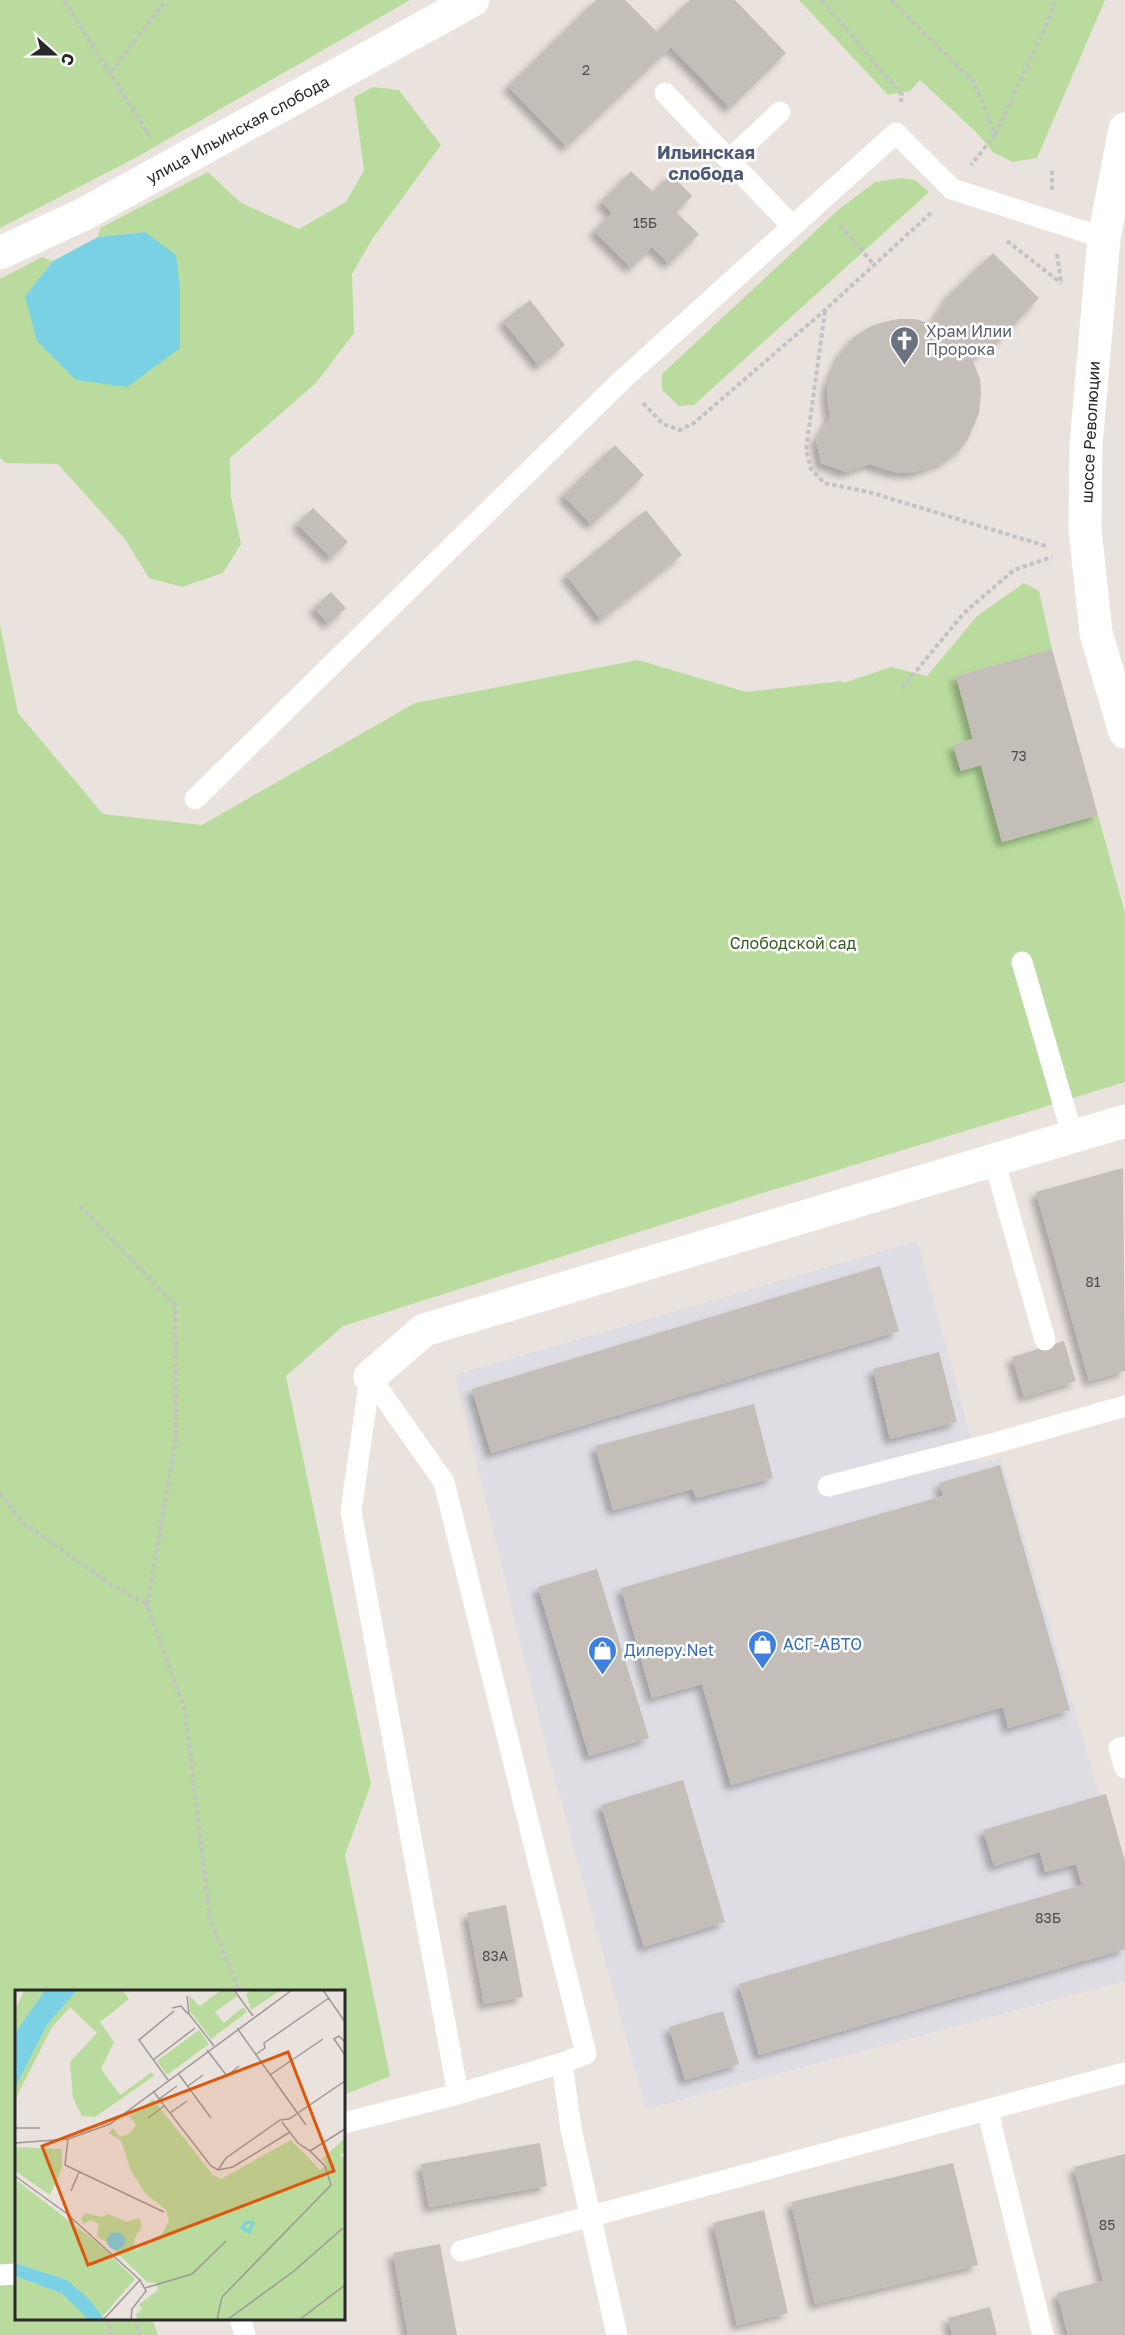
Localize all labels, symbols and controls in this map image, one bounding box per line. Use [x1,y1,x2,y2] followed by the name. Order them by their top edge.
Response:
[24,24,84,84] north arrow
[57,50,79,68] text: С
[582,61,590,78] house number: 2
[143,71,333,188] street label: улица Ильинская слобода
[657,141,755,184] district label: Ильинская слобода
[633,214,657,231] house number: 15Б
[926,321,1012,359] place label: Храм Илии Пророка
[889,324,921,366] church icon: Храм Илии Пророка
[1076,360,1104,504] street label: шоссе Революции
[1011,747,1027,764] house number: 73
[730,933,857,953] park label: Слободской сад
[1085,1273,1101,1290] house number: 81
[746,1628,778,1670] shop icon: АСГ-АВТО
[587,1634,619,1676] shop icon: Дилеру.Net
[783,1634,862,1654] place label: АСГ-АВТО
[624,1640,714,1660] place label: Дилеру.Net
[1035,1909,1061,1926] house number: 83Б
[482,1947,509,1964] house number: 83А
[15,1990,345,2320] inset map
[1099,2216,1115,2233] house number: 85

